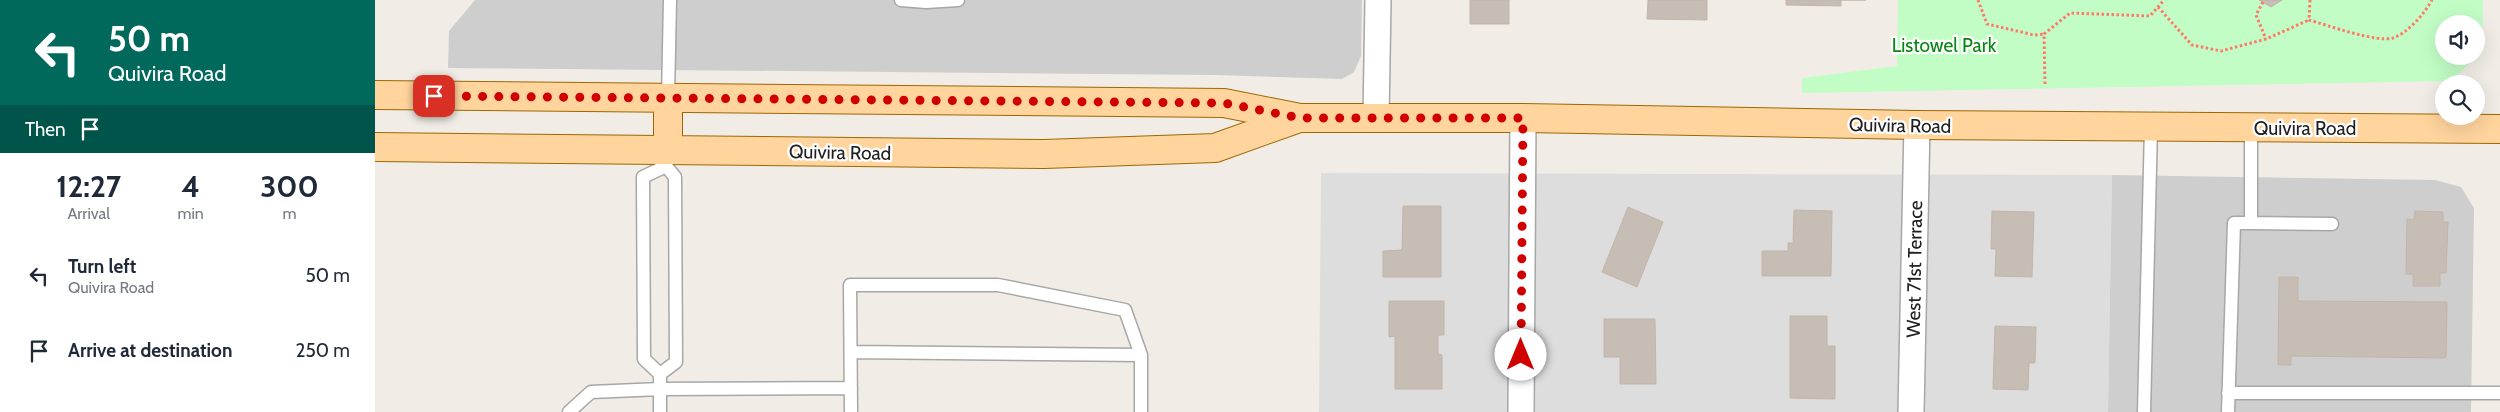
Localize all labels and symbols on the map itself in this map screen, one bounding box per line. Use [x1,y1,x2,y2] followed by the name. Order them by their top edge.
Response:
[1892,34,1997,57] park label: Listowel Park
[413,75,455,117] pin
[1849,113,1951,138] street label: Quivira Road
[2254,117,2356,140] street label: Quivira Road
[789,140,891,165] street label: Quivira Road
[1902,200,1927,338] street label: West 71st Terrace
[1494,328,1546,380] position arrow

